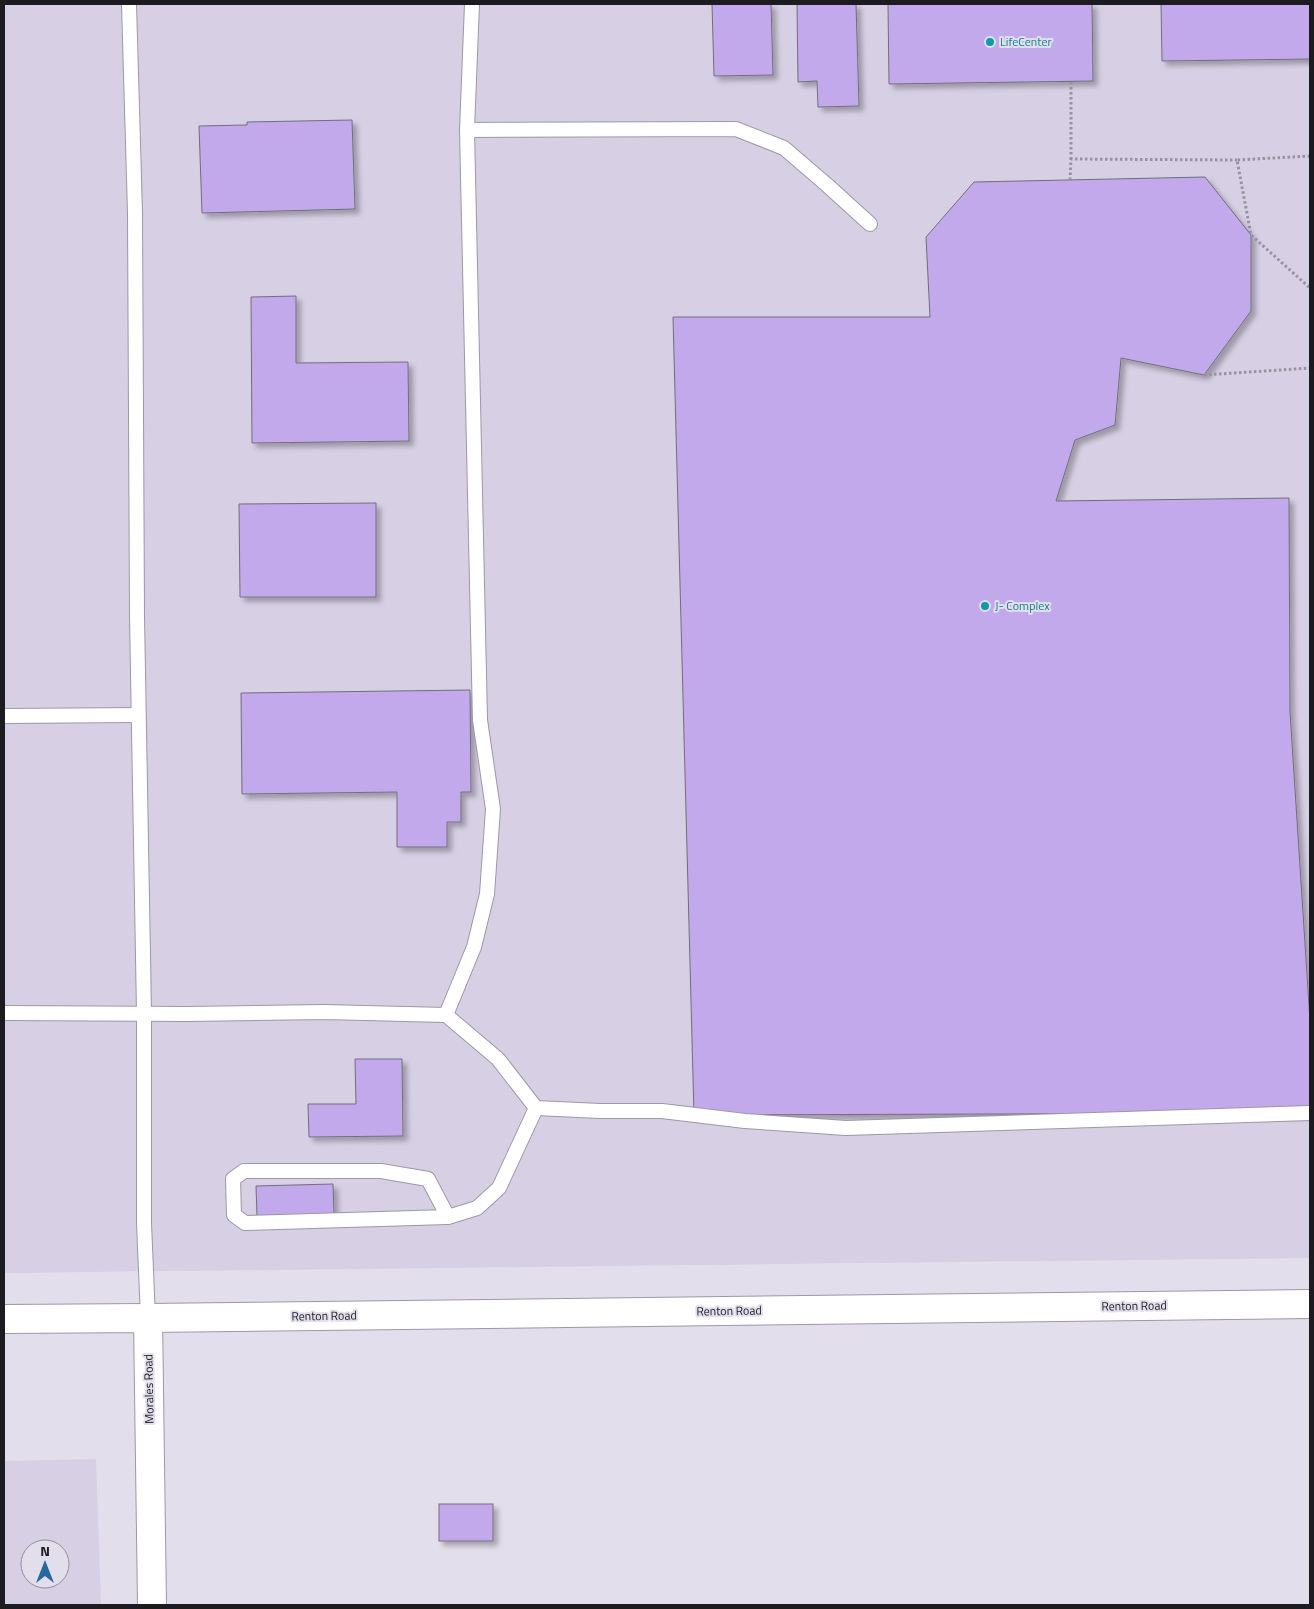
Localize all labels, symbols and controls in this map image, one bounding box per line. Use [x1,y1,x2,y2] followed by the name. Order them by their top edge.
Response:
[1000,32,1052,51] place label: LifeCenter
[984,36,996,48] marker: LifeCenter
[995,596,1050,615] place label: J- Complex
[979,600,991,612] marker: J- Complex
[1101,1295,1167,1316] street label: Renton Road
[696,1300,762,1321] street label: Renton Road
[291,1305,357,1326] street label: Renton Road
[138,1354,159,1424] street label: Morales Road
[20,1539,70,1589] north arrow
[40,1540,50,1561] text: N

